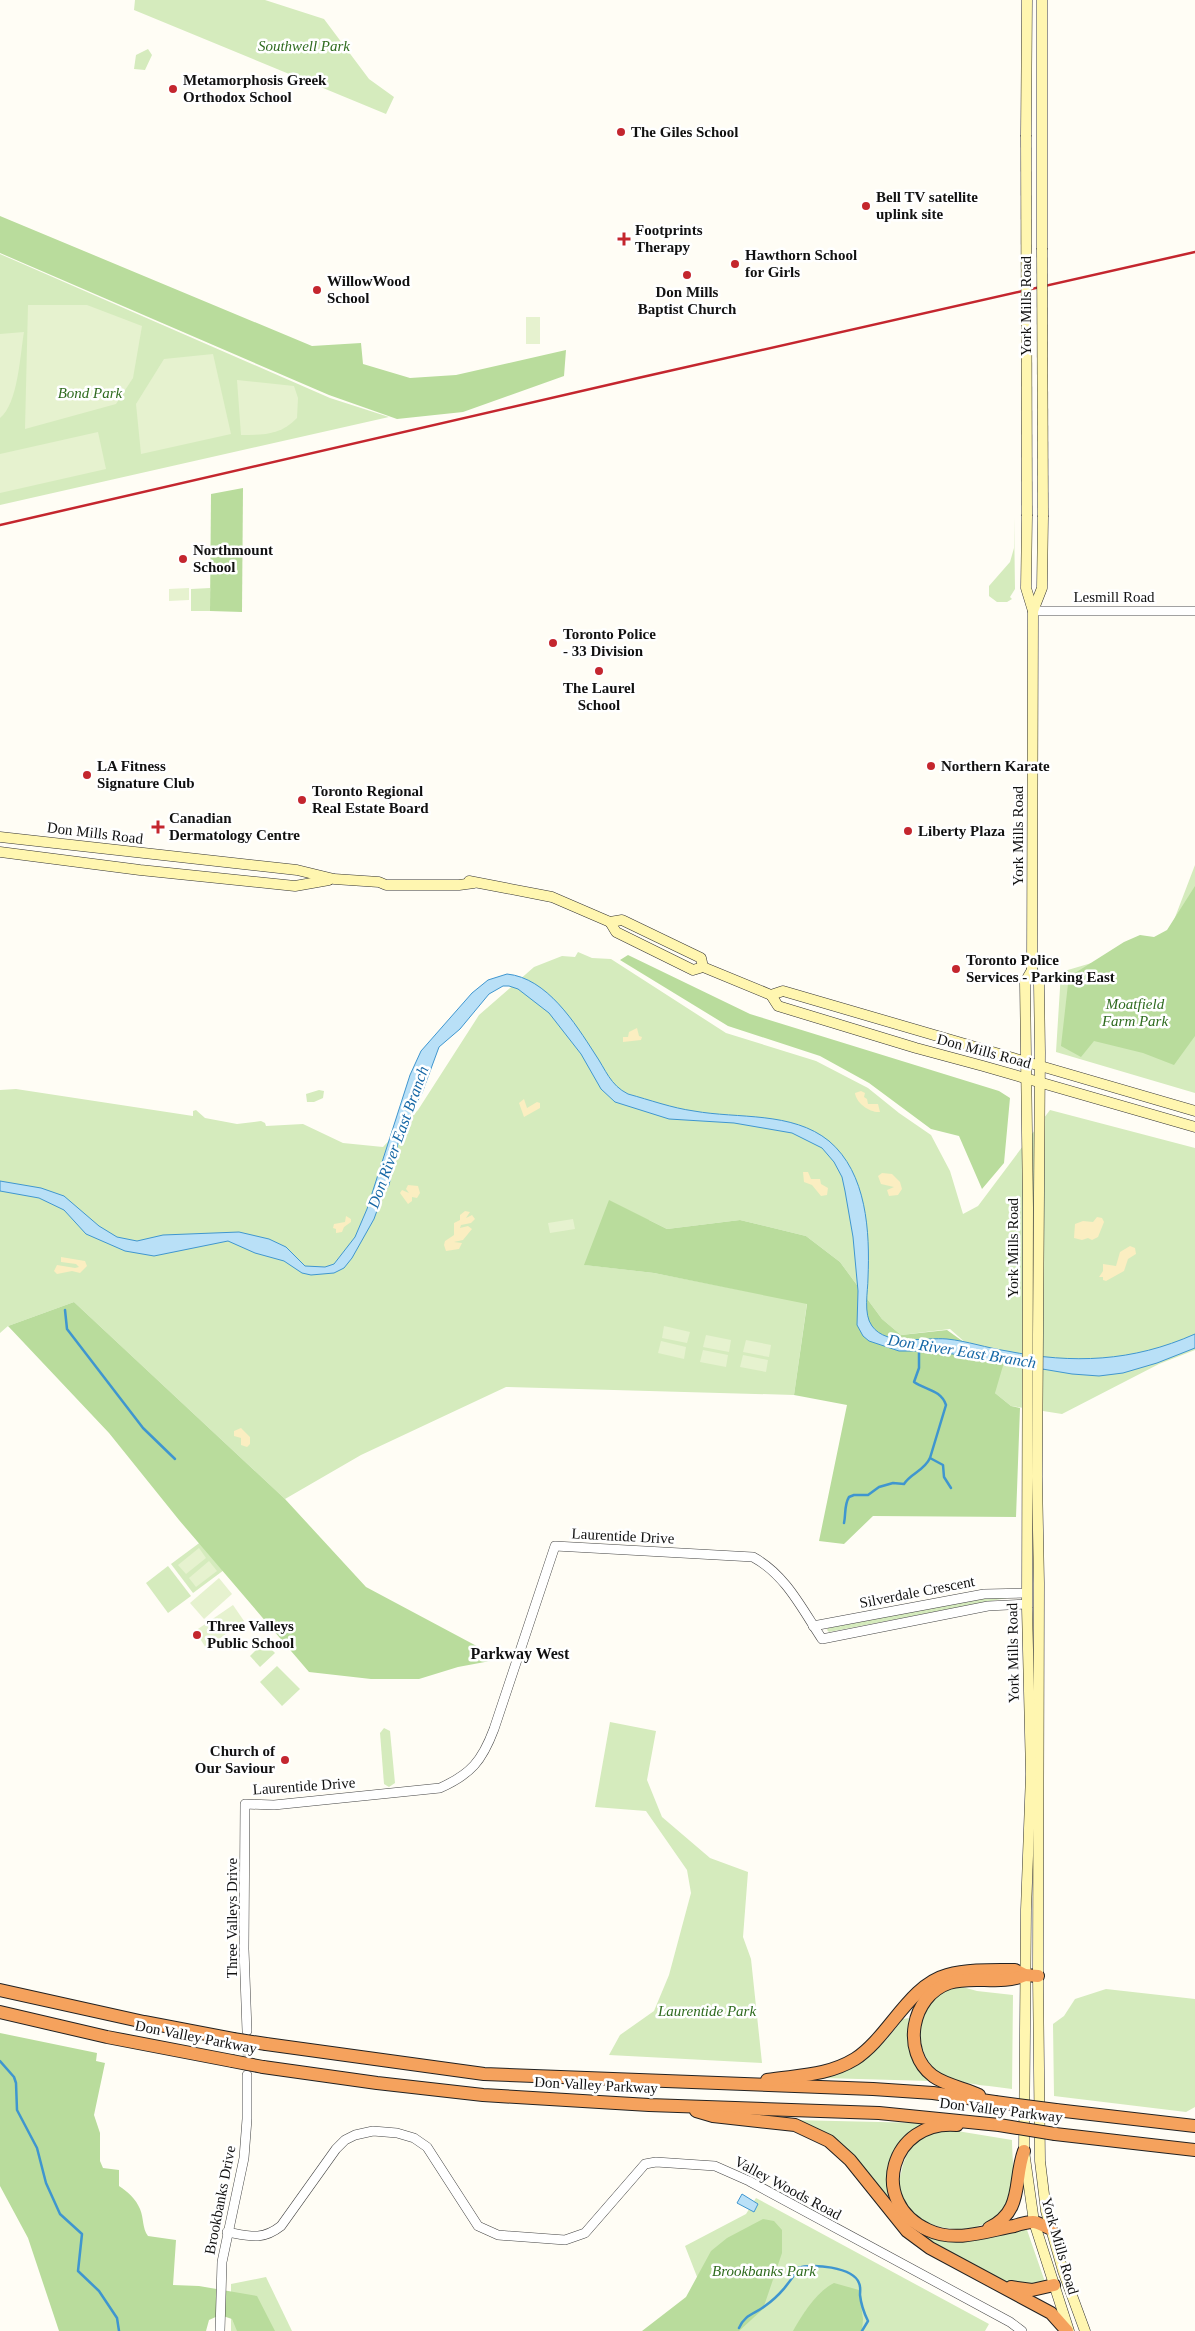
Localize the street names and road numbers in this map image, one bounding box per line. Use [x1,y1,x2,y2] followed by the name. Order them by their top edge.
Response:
[1018,255,1034,356] street label: York Mills Road
[1073,589,1155,605] street label: Lesmill Road
[1010,785,1026,886] street label: York Mills Road
[46,819,144,847] street label: Don Mills Road
[935,1031,1033,1071] street label: Don Mills Road
[1005,1197,1021,1298] street label: York Mills Road
[571,1525,675,1547] street label: Laurentide Drive
[858,1573,977,1611] street label: Silverdale Crescent
[1004,1602,1022,1703] street label: York Mills Road
[252,1774,356,1798] street label: Laurentide Drive
[224,1857,240,1978] street label: Three Valleys Drive
[134,2017,259,2057] street label: Don Valley Parkway
[534,2074,659,2096] street label: Don Valley Parkway
[939,2095,1064,2126] street label: Don Valley Parkway
[202,2144,238,2256] street label: Brookbanks Drive
[732,2153,845,2223] street label: Valley Woods Road
[1039,2196,1082,2297] street label: York Mills Road

